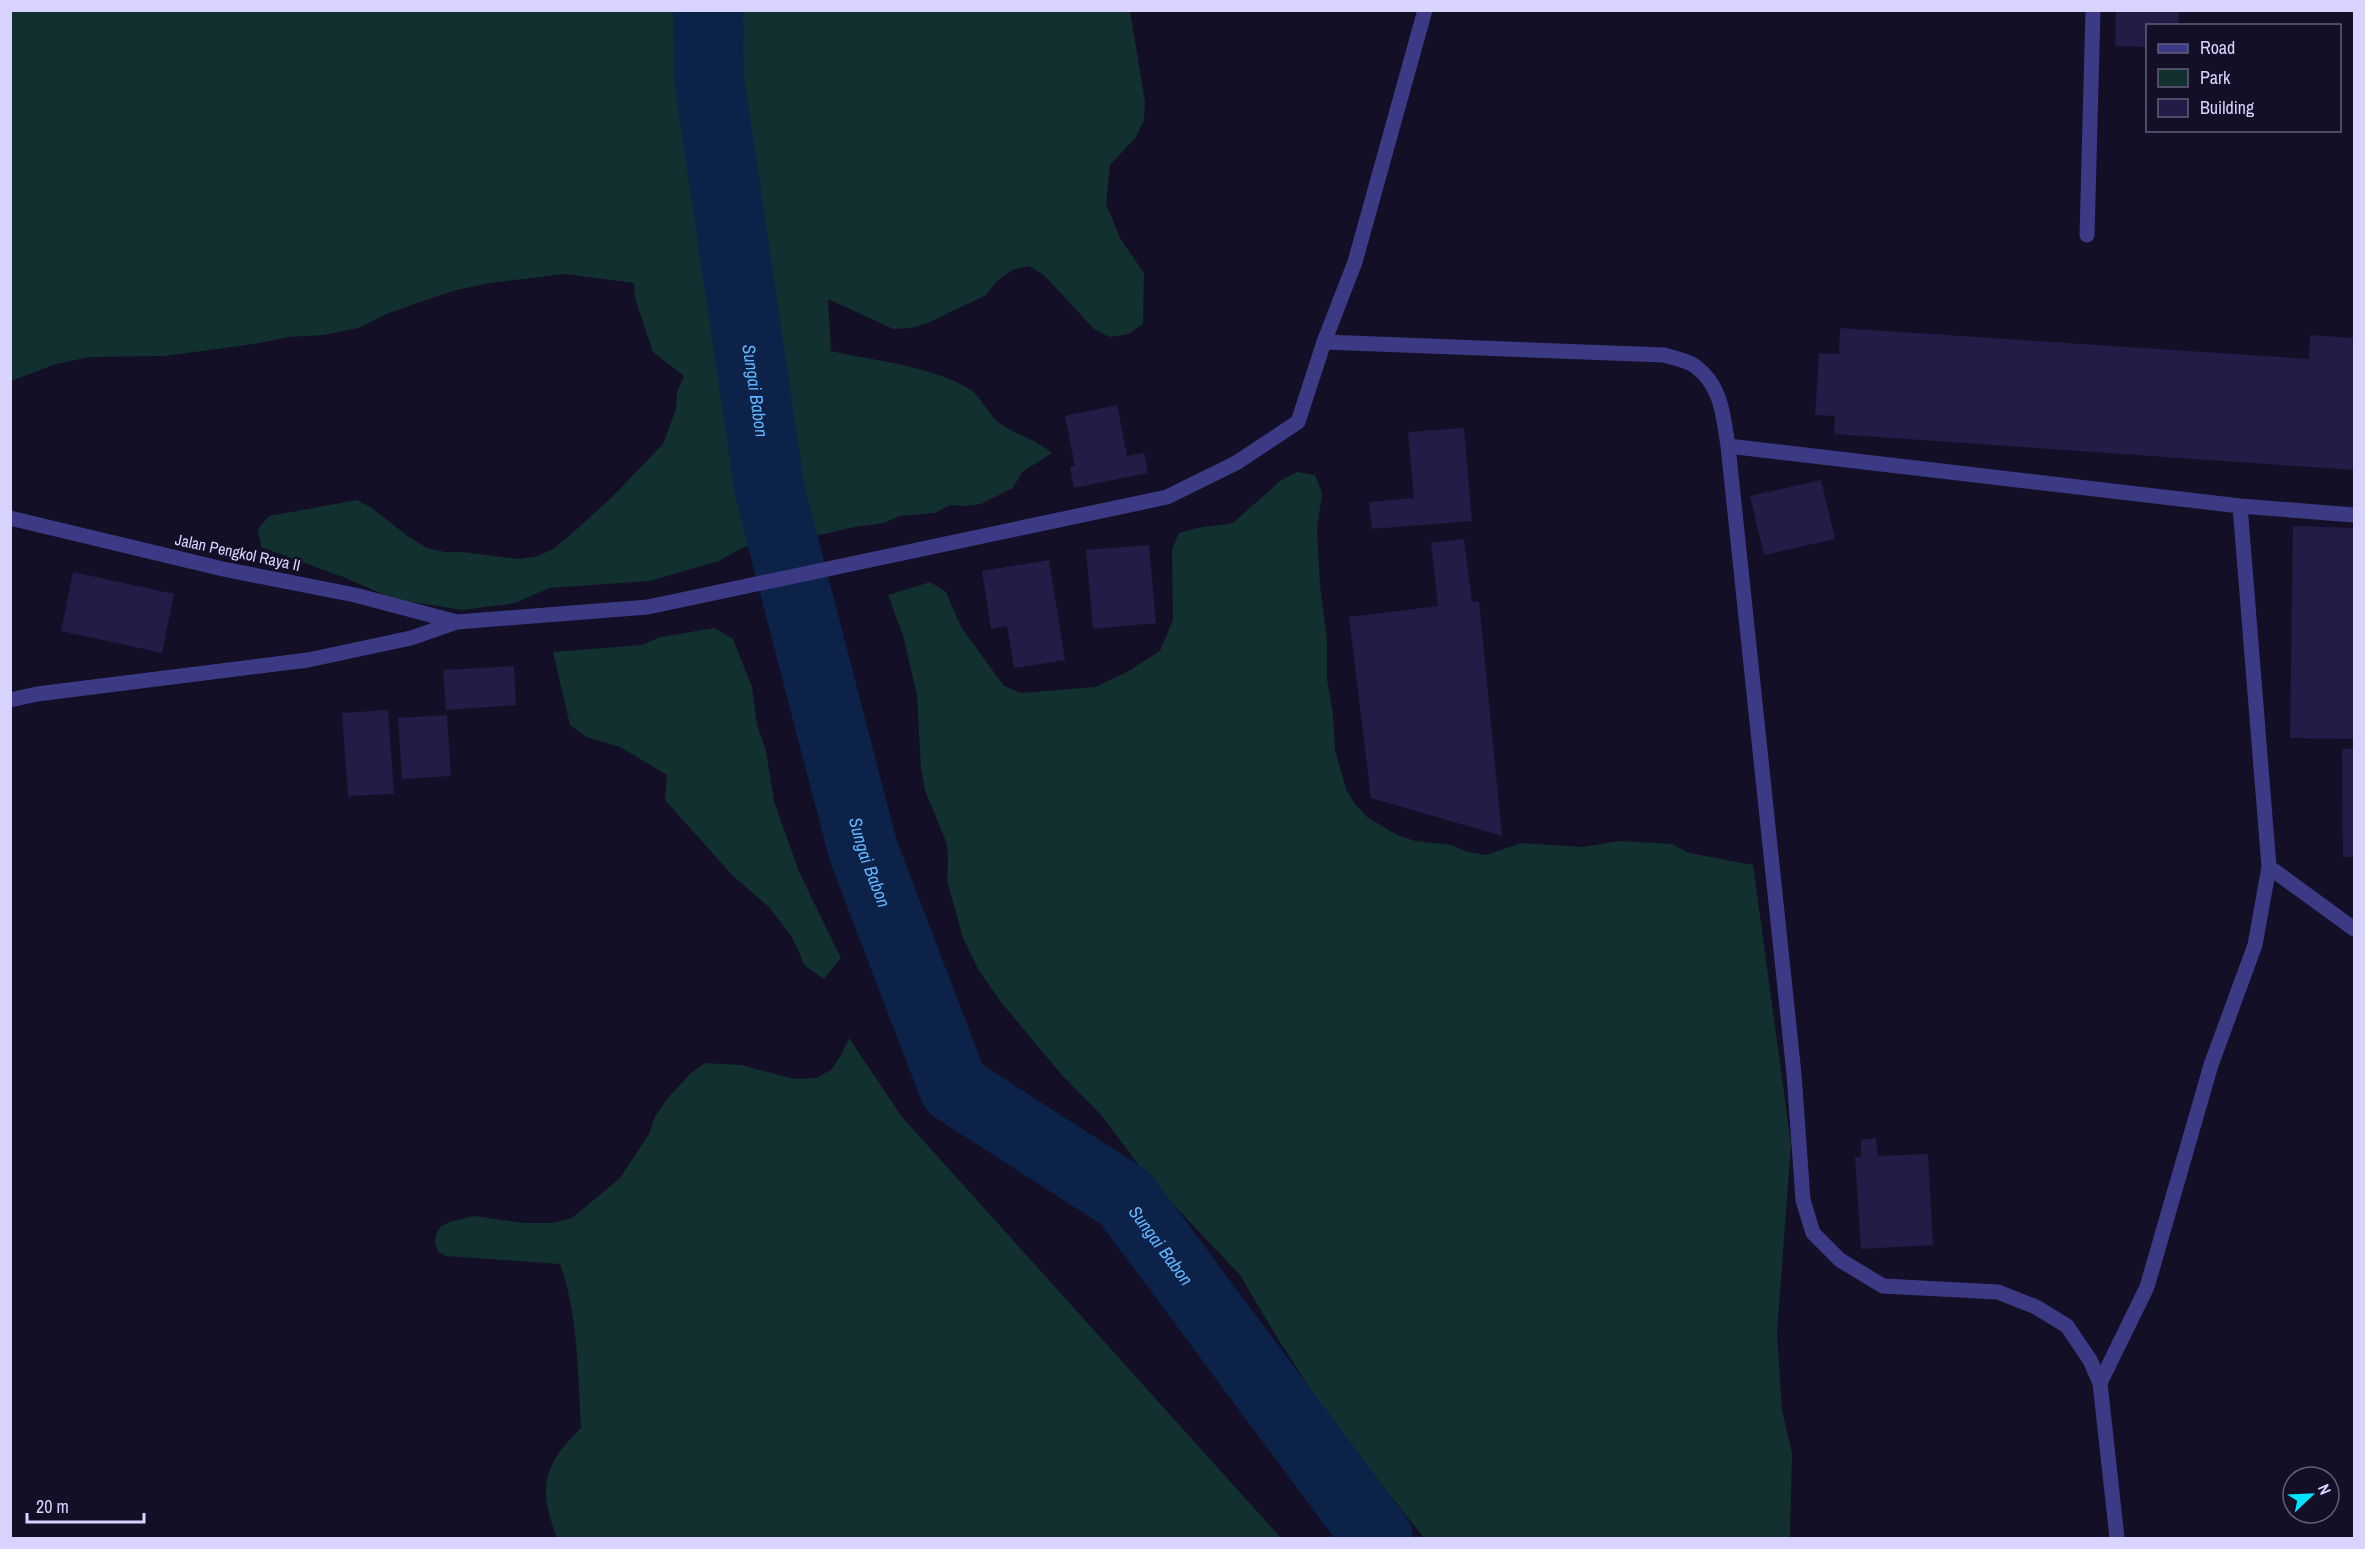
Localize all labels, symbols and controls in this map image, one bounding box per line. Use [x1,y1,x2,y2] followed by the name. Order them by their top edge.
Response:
[2146,24,2341,132] legend
[2200,35,2235,60] text: Road
[2200,65,2231,90] text: Park
[2200,95,2255,120] text: Building
[736,342,775,439] water label: Sungai Babon
[173,528,303,576] street label: Jalan Pengkol Raya II
[843,815,897,911] water label: Sungai Babon
[1123,1200,1199,1290] water label: Sungai Babon
[2281,1465,2341,1525] north arrow
[2313,1480,2337,1498] text: N
[27,1486,144,1524] scale bar
[36,1494,69,1519] text: 20 m

